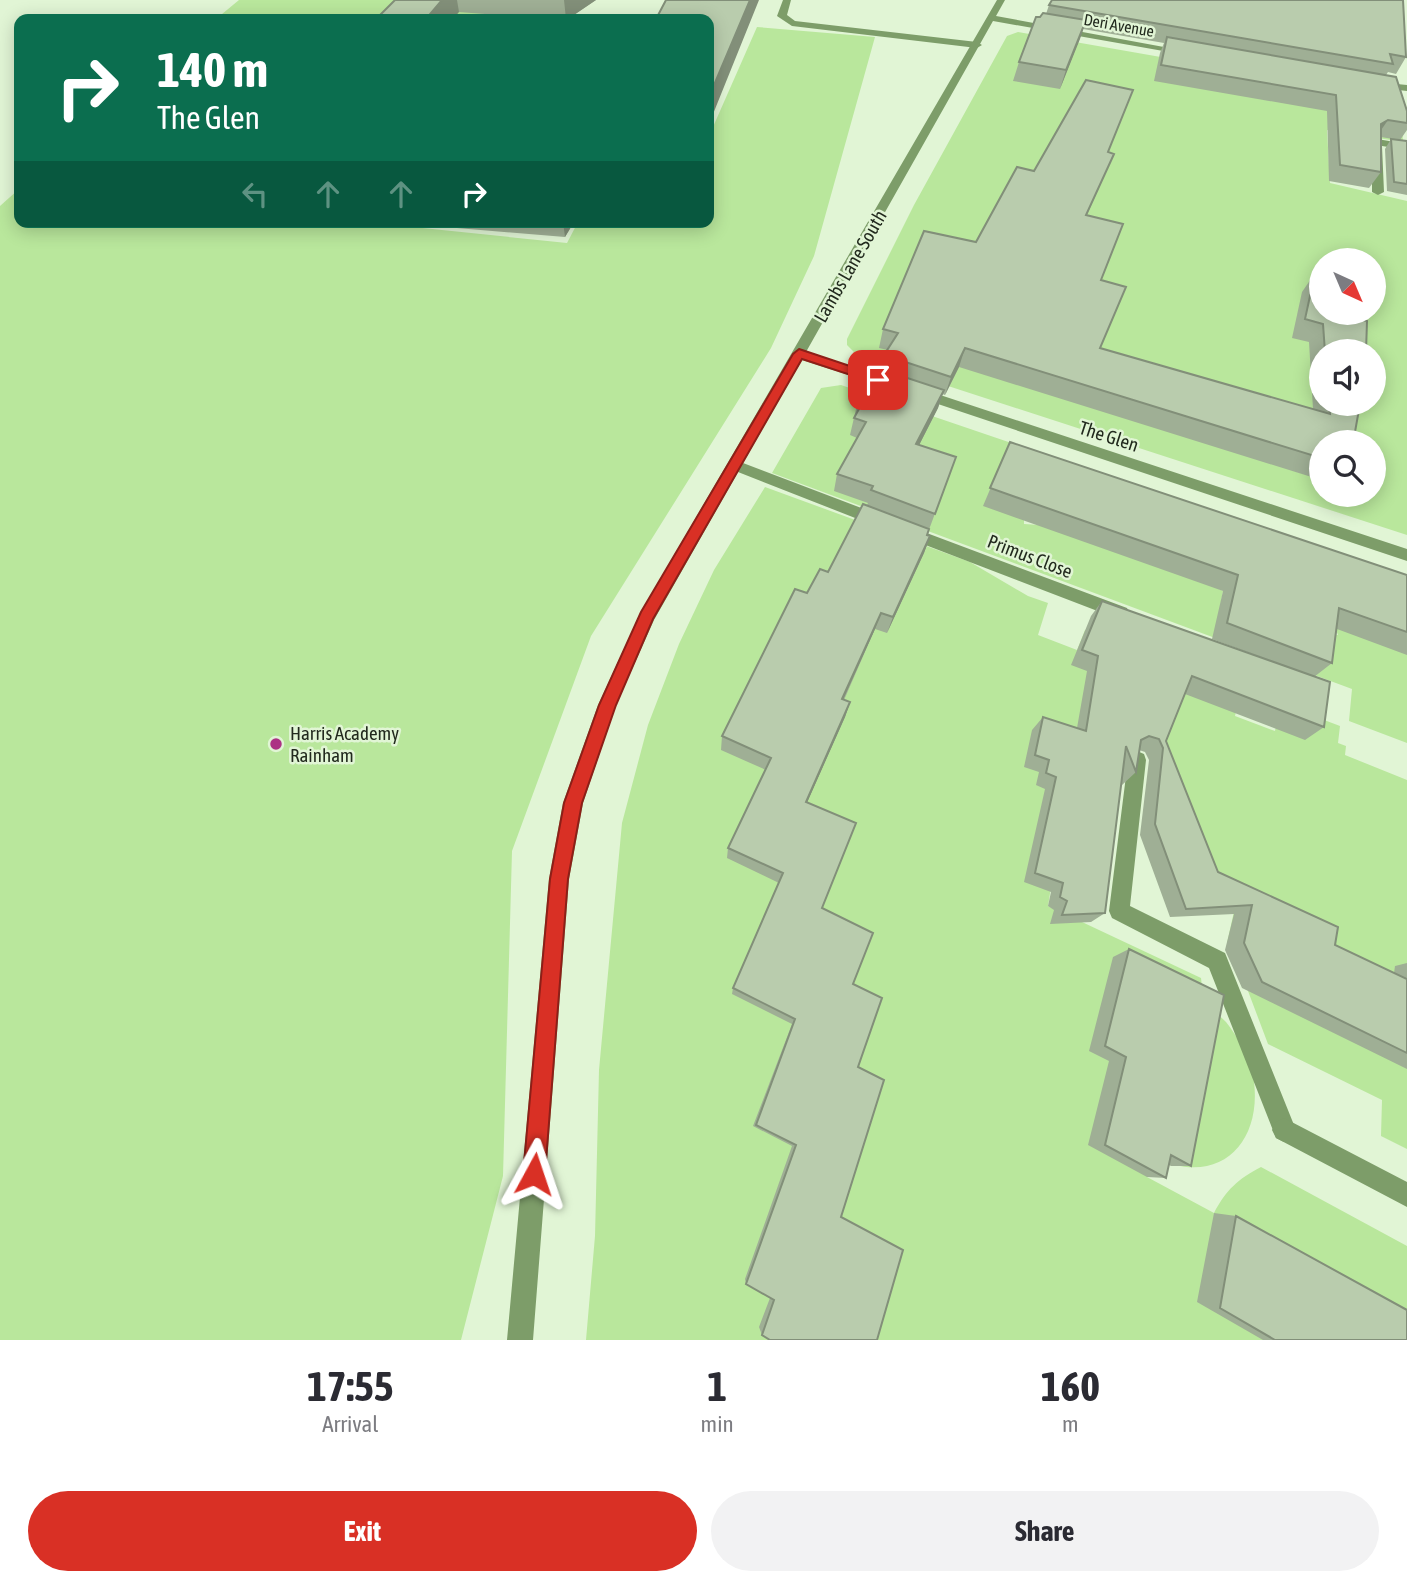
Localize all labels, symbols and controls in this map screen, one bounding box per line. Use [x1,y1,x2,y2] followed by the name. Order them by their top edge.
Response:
[1082,10,1156,40] street label: Deri Avenue
[157,41,268,97] text: 140 m
[42,42,133,133] icon: right
[157,99,260,136] text: The Glen
[236,175,274,213] icon: left
[309,175,347,213] icon: ahead
[382,175,420,213] icon: ahead
[455,175,493,213] icon: right
[809,206,891,326] street label: Lambs Lane South
[1309,248,1386,326] north arrow
[1309,248,1386,507] map controls
[1309,339,1386,416] button: sound
[848,350,908,410] pin
[859,361,897,399] icon: arrive
[1077,416,1141,456] street label: The Glen
[1309,430,1386,507] button: search
[984,530,1076,582] street label: Primus Close
[290,722,399,766] place label: Harris Academy Rainham
[268,736,284,752] marker: Harris Academy Rainham
[497,1137,571,1211] position arrow
[307,1362,394,1410] text: 17:55
[707,1362,727,1410] text: 1
[1041,1362,1100,1410] text: 160
[322,1411,378,1437] text: Arrival
[701,1411,734,1437] text: min
[1062,1411,1079,1437] text: m
[28,1491,697,1571] button: Exit
[711,1491,1379,1571] button: Share

